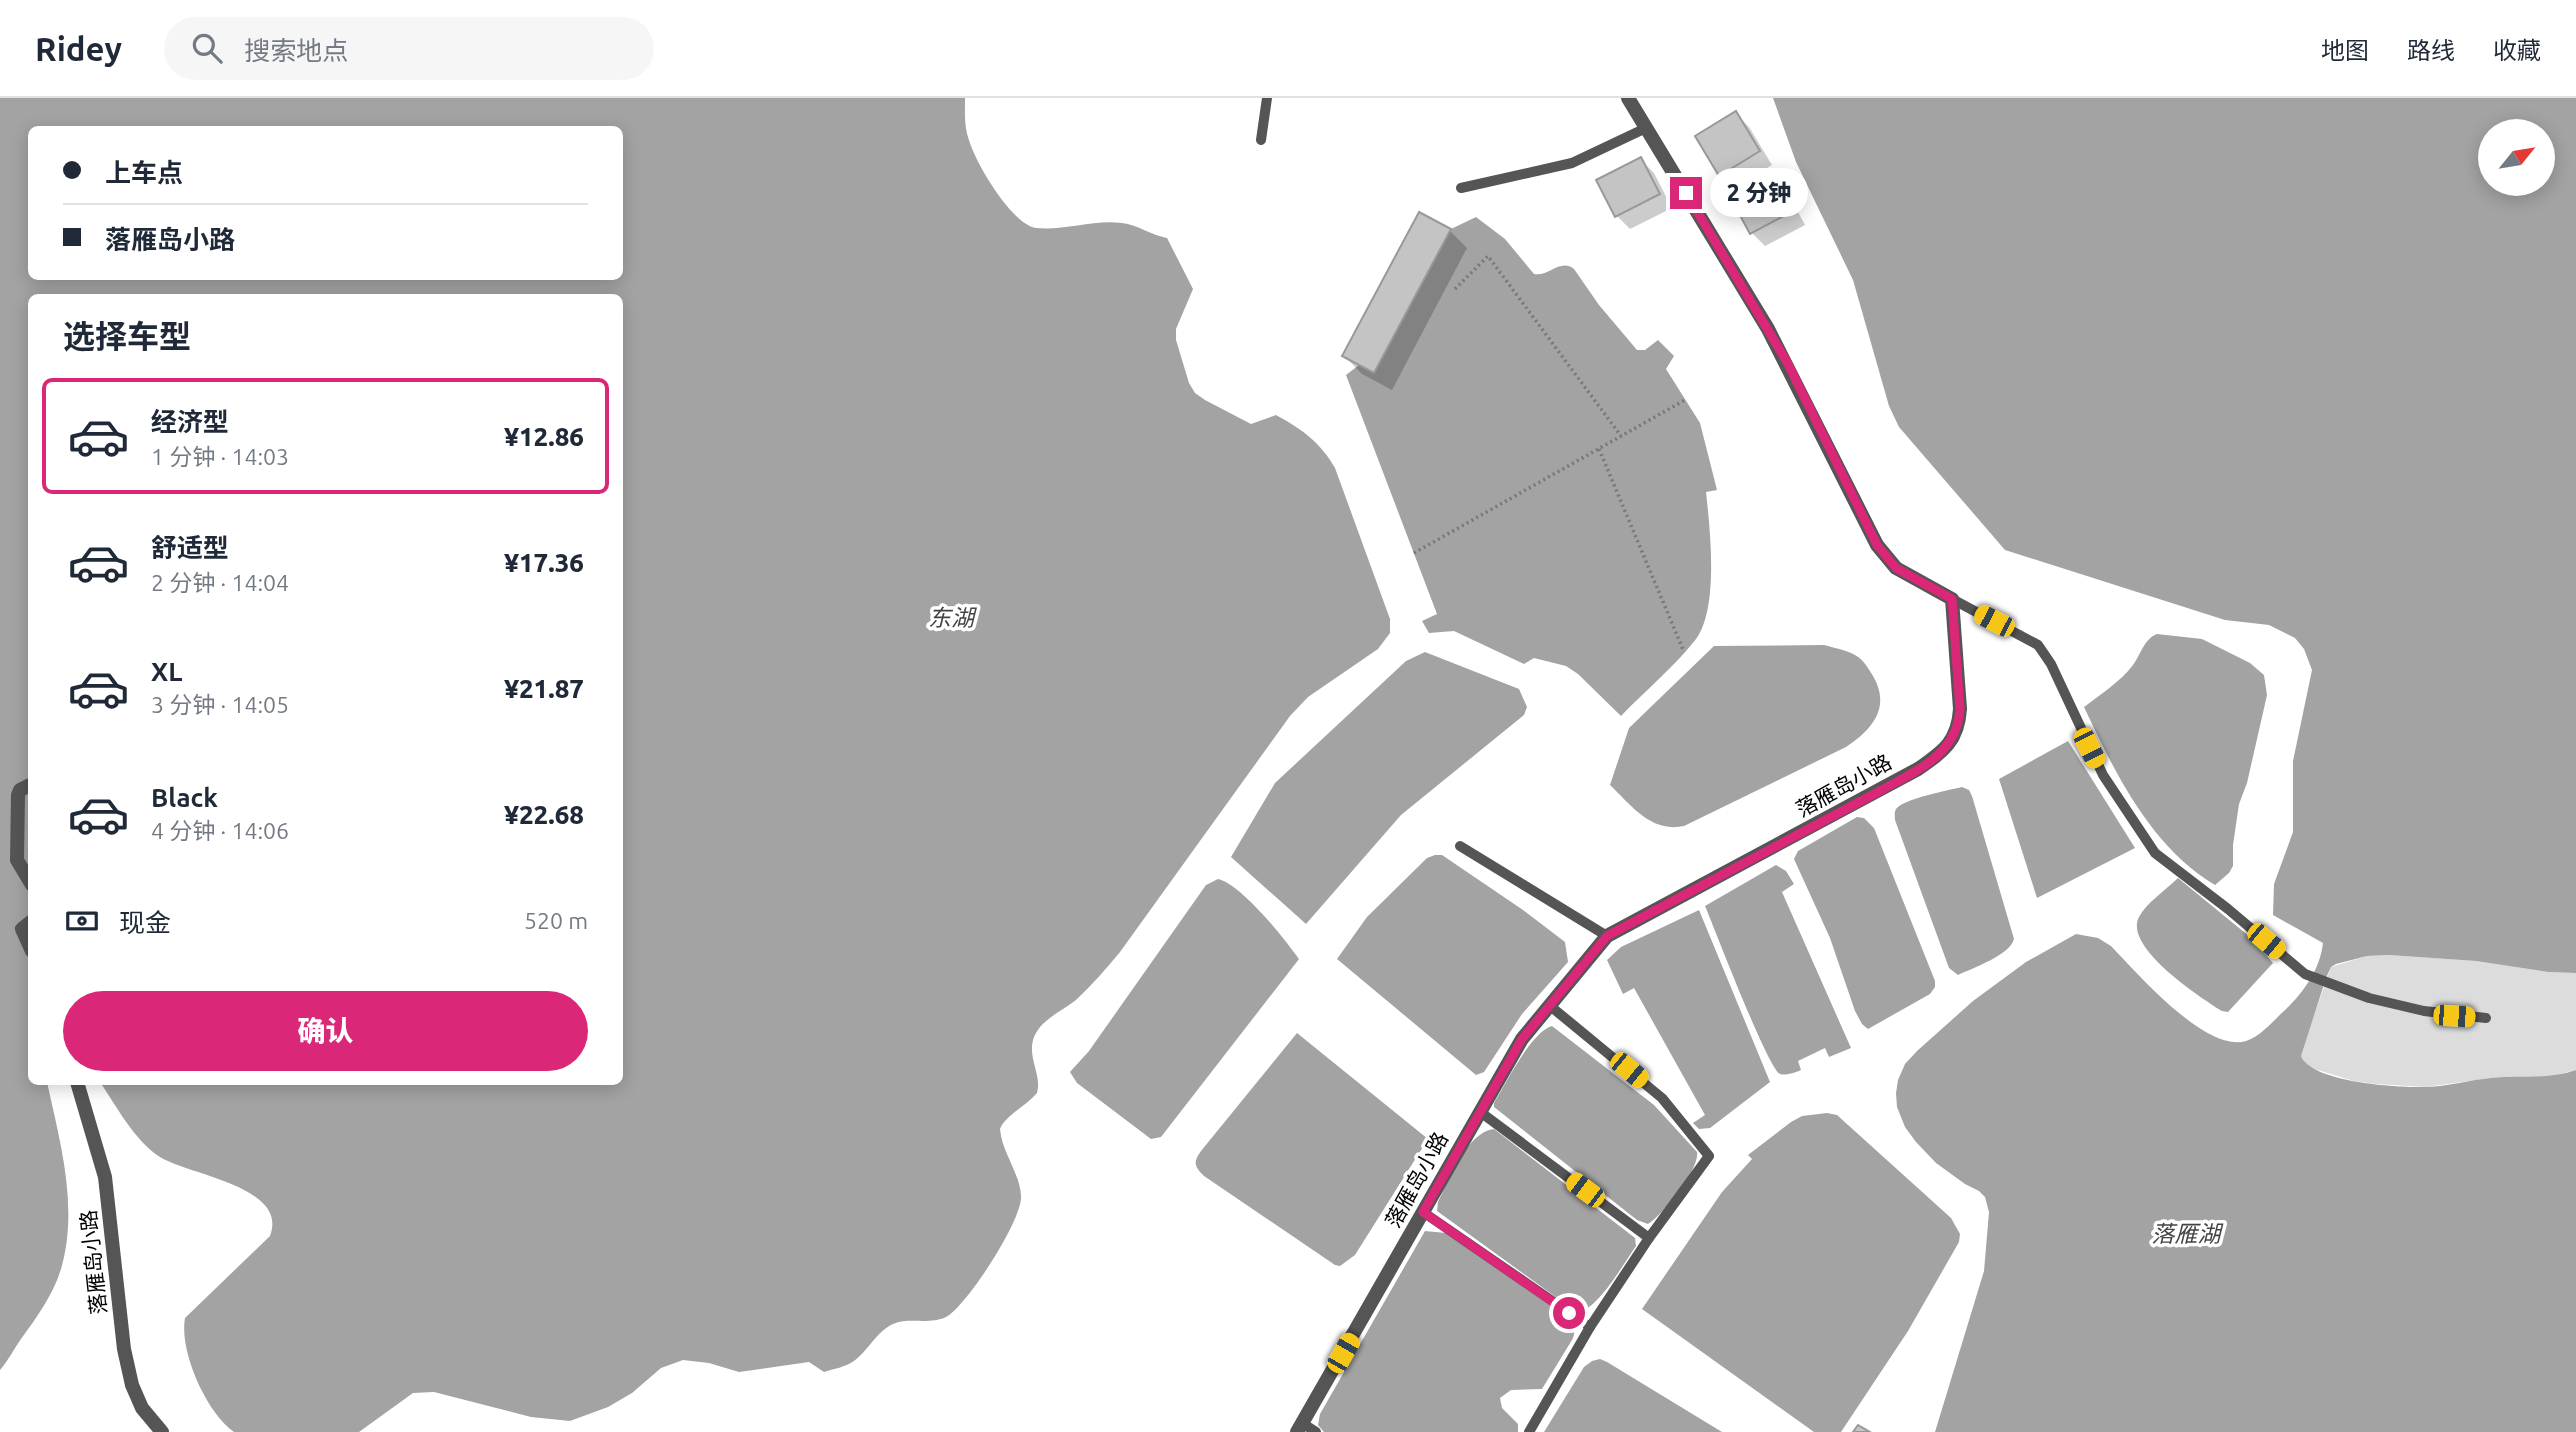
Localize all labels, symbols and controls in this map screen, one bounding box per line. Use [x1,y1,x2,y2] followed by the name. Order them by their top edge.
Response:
[164,17,654,80] search box
[188,29,226,67] icon: search
[35,30,122,67] text: Ridey
[244,36,348,65] text: 搜索地点
[2321,37,2369,64] text: 地图
[2407,37,2455,64] text: 路线
[2493,37,2541,64] text: 收藏
[2478,119,2555,196] north arrow
[2478,119,2555,196] map controls
[105,158,183,187] text: 上车点
[1710,168,1809,217] callout: 2 分钟
[1670,177,1702,209] route end
[1727,180,1791,205] text: 2 分钟
[105,225,235,254] text: 落雁岛小路
[63,318,191,354] text: 选择车型
[67,405,130,468] icon: car
[151,407,229,436] text: 经济型
[504,422,584,451] text: ¥12.86
[151,444,289,469] text: 1 分钟 · 14:03
[67,531,130,594] icon: car
[151,533,229,562] text: 舒适型
[504,548,584,577] text: ¥17.36
[151,570,289,595] text: 2 分钟 · 14:04
[1971,602,2018,640] car
[928,605,977,630] water label: 东湖
[67,657,130,720] icon: car
[151,657,182,686] text: XL
[504,674,584,703] text: ¥21.87
[151,692,289,717] text: 3 分钟 · 14:05
[2071,725,2108,771] car
[1792,749,1895,821] street label: 落雁岛小路
[67,783,130,846] icon: car
[151,783,218,812] text: Black
[504,800,584,829] text: ¥22.68
[151,818,289,843] text: 4 分钟 · 14:06
[63,902,101,940] icon: cash
[119,908,171,937] text: 现金
[524,908,588,933] text: 520 m
[2244,919,2289,963] car
[63,991,588,1071] button: 确认
[2433,1004,2476,1028] car
[1607,1049,1652,1091] car
[1380,1128,1452,1231] street label: 落雁岛小路
[1562,1169,1609,1211] car
[76,1209,110,1316] street label: 落雁岛小路
[2152,1221,2224,1246] water label: 落雁湖
[1553,1297,1585,1329] route start
[1324,1330,1363,1376] car

